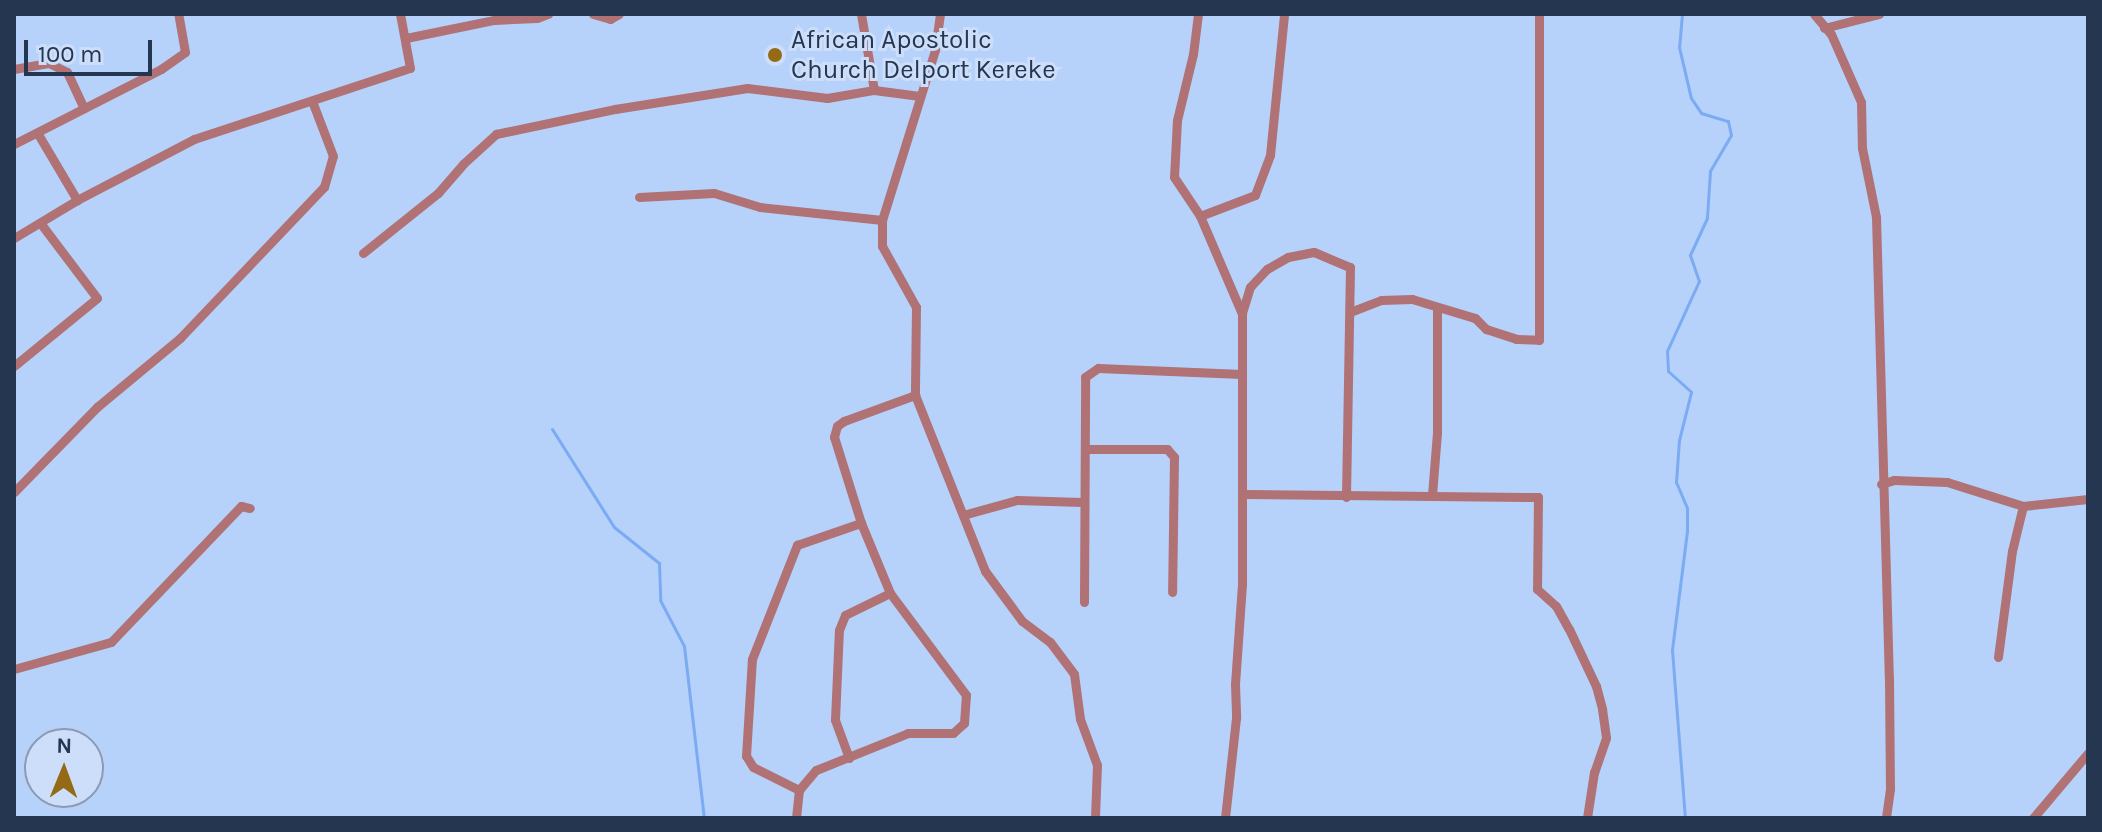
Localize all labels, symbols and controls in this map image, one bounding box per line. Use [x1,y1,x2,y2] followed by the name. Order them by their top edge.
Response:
[28,24,156,74] scale bar
[791,24,1055,86] place label: African Apostolic Church Delport Kereke
[38,40,103,68] text: 100 m
[766,46,784,64] marker: African Apostolic Church Delport Kereke
[24,728,104,808] north arrow
[56,733,73,759] text: N

